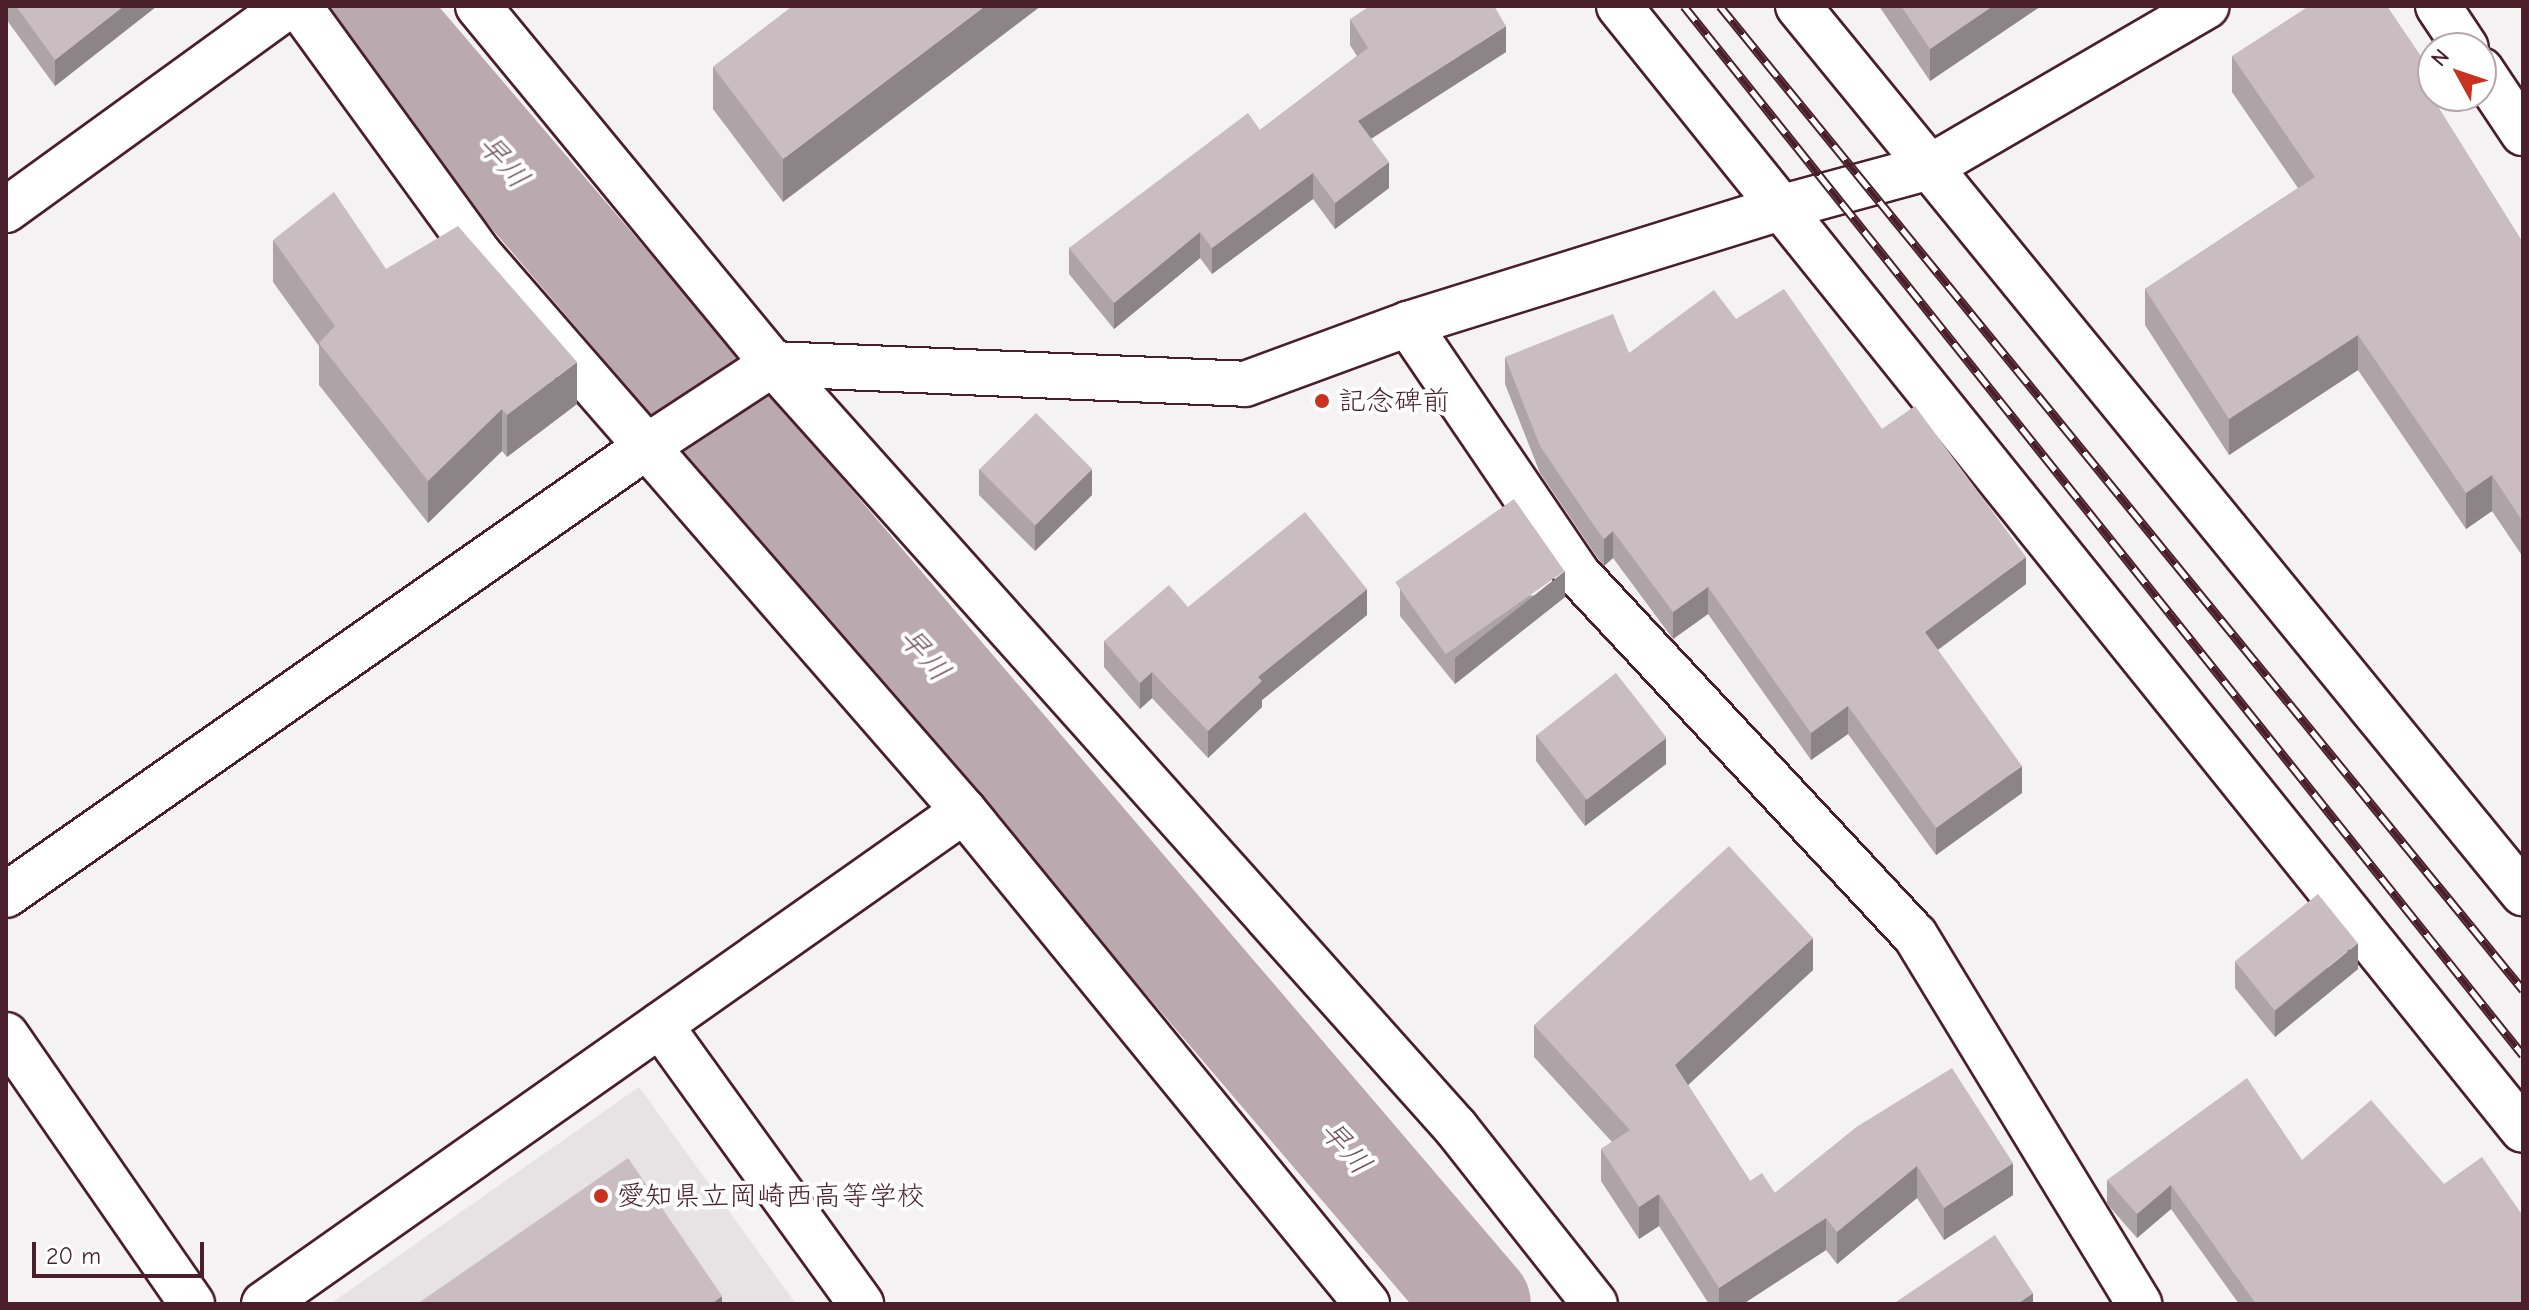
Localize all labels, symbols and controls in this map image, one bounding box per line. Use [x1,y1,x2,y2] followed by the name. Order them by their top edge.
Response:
[2417,32,2497,112] north arrow
[2426,44,2455,72] text: N
[470,128,536,196] water label: 早川
[1338,384,1450,418] place label: 記念碑前
[1313,392,1331,410] marker: 記念碑前
[891,621,957,689] water label: 早川
[1312,1114,1378,1182] water label: 早川
[617,1179,925,1213] place label: 愛知県立岡崎西高等学校
[592,1187,610,1205] marker: 愛知県立岡崎西高等学校
[36,1226,208,1276] scale bar
[46,1242,101,1270] text: 20 m

